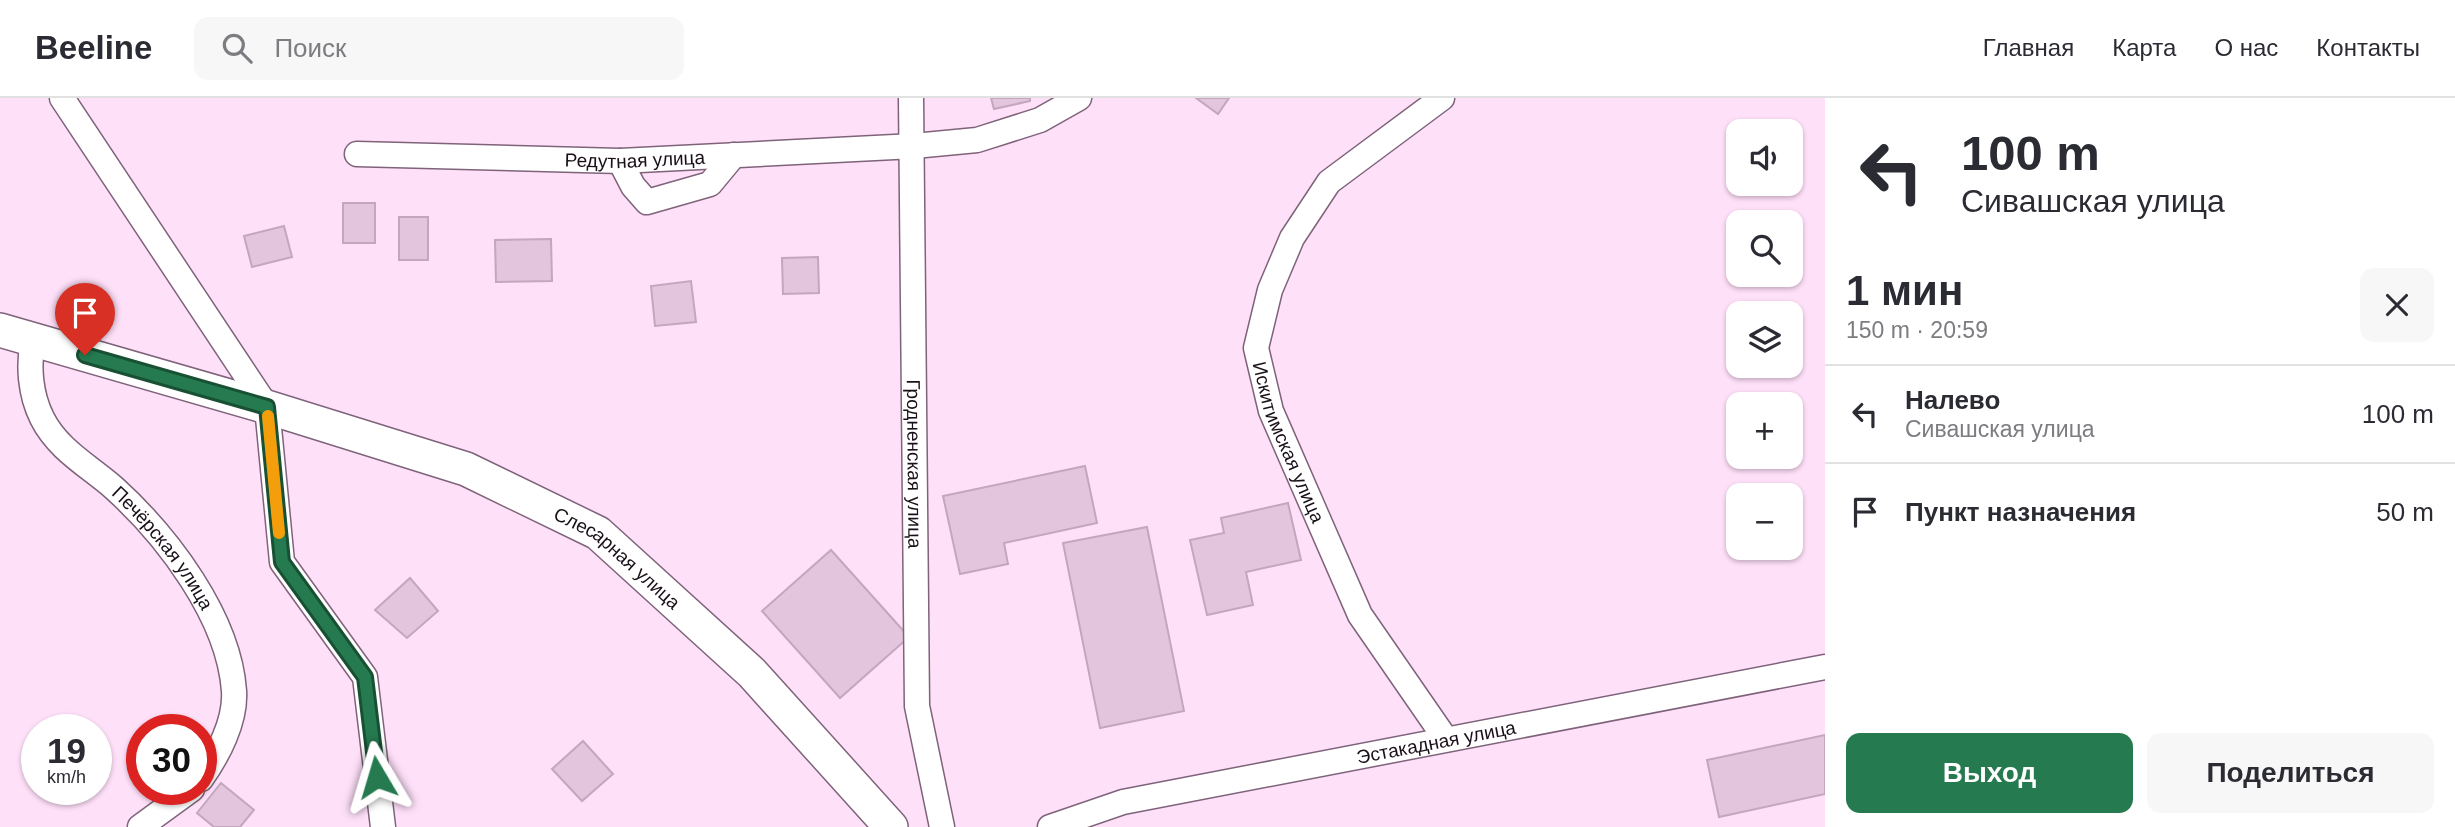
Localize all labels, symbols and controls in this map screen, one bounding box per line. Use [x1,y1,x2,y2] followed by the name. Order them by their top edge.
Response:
[194,17,684,80] search box
[35,29,152,66] text: Beeline
[218,29,256,67] icon: search
[274,33,346,63] text: Поиск
[1983,34,2074,61] text: Главная
[2112,34,2176,61] text: Карта
[2214,34,2278,61] text: О нас
[2316,34,2420,61] text: Контакты
[1726,119,1803,560] map controls
[1726,119,1803,196] button: sound
[1846,126,1937,217] icon: left
[1961,126,2100,180] text: 100 m
[565,147,706,172] street label: Редутная улица
[1961,183,2225,219] text: Сивашская улица
[1726,210,1803,287] button: search
[1846,267,1963,314] text: 1 мин
[2360,268,2434,342] button: close
[55,283,115,355] pin
[66,294,104,332] icon: arrive
[1726,301,1803,378] button: layers
[1846,317,1988,343] text: 150 m · 20:59
[1249,360,1329,526] street label: Искитимская улица
[903,379,925,549] street label: Гродненская улица
[1905,385,2000,415] text: Налево
[1726,392,1803,469] button: +
[1846,395,1884,433] icon: left
[2362,399,2434,429] text: 100 m
[1905,416,2095,442] text: Сивашская улица
[108,482,217,614] street label: Печёрская улица
[1726,483,1803,560] button: −
[1846,493,1884,531] icon: arrive
[1905,497,2136,527] text: Пункт назначения
[2376,497,2434,527] text: 50 m
[550,503,685,614] street label: Слесарная улица
[126,714,217,805] speed limit sign: 30
[1355,717,1518,768] street label: Эстакадная улица
[47,731,86,770] text: 19
[1846,733,2133,813] button: Выход
[2147,733,2434,813] button: Поделиться
[340,740,414,814] position arrow
[47,767,86,787] text: km/h

